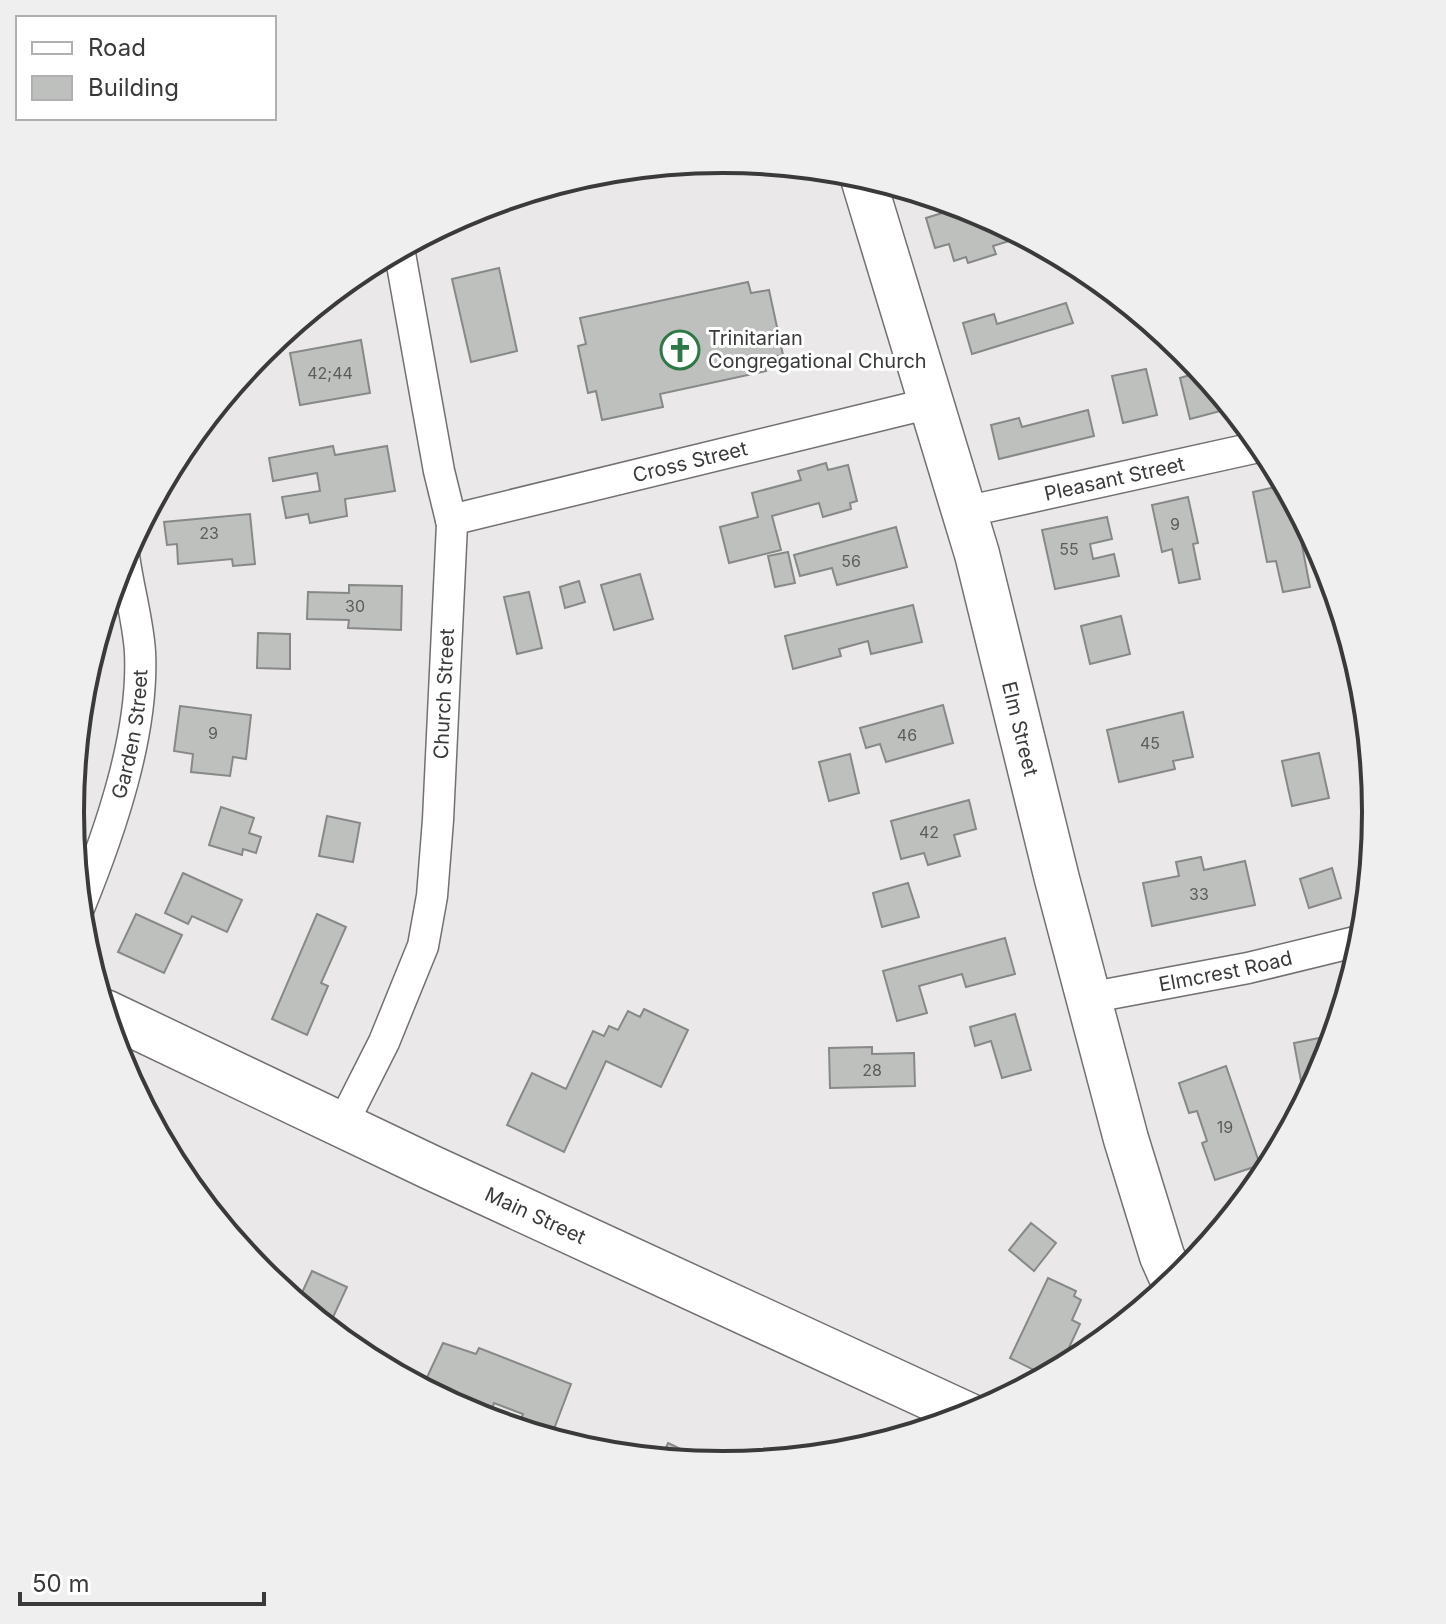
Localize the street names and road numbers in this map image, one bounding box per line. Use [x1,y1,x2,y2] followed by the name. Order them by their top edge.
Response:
[630,436,750,487] street label: Cross Street
[1042,452,1187,506] street label: Pleasant Street
[429,627,459,760] street label: Church Street
[107,669,152,802] street label: Garden Street
[997,679,1043,779] street label: Elm Street
[1157,946,1295,996] street label: Elmcrest Road
[481,1182,590,1249] street label: Main Street

